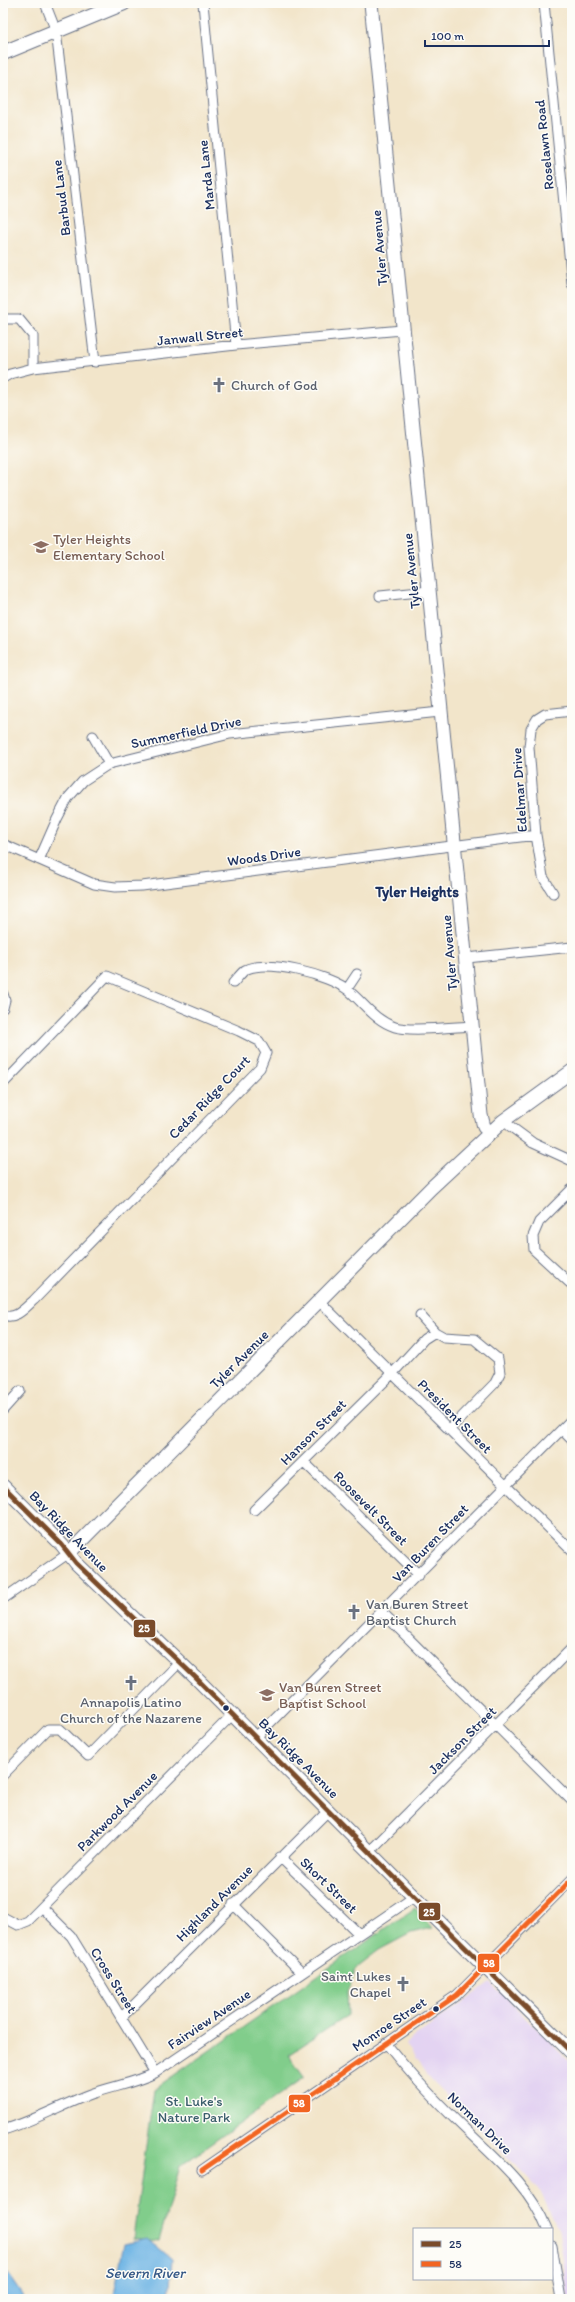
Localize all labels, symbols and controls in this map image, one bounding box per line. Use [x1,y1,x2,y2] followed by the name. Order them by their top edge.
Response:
[425,22,549,48] scale bar
[431,29,464,43] text: 100 m
[531,99,558,191] street label: Roselawn Road
[194,139,219,211] street label: Marda Lane
[48,159,75,237] street label: Barbud Lane
[368,209,391,287] street label: Tyler Avenue
[156,324,244,349] street label: Janwall Street
[210,376,228,394] church icon: Church of God
[231,377,318,394] place label: Church of God
[53,531,165,564] place label: Tyler Heights Elementary School
[399,532,424,610] street label: Tyler Avenue
[32,538,50,556] school or university icon: Tyler Heights Elementary School
[129,712,243,753] street label: Summerfield Drive
[508,747,531,833] street label: Edelmar Drive
[226,843,302,870] street label: Woods Drive
[374,883,459,902] district label: Tyler Heights
[438,914,461,992] street label: Tyler Avenue
[165,1052,254,1143] street label: Cedar Ridge Court
[206,1326,273,1392] street label: Tyler Avenue
[414,1376,495,1457] street label: President Street
[277,1396,350,1469] street label: Hanson Street
[330,1468,411,1549] street label: Roosevelt Street
[26,1487,112,1576] street label: Bay Ridge Avenue
[389,1501,472,1586] street label: Van Buren Street
[366,1596,469,1629] place label: Van Buren Street Baptist Church
[345,1603,363,1621] church icon: Van Buren Street Baptist Church
[133,1619,156,1638] line badge: 25
[138,1622,150,1635] text: 25
[122,1674,140,1692] church icon: Annapolis Latino Church of the Nazarene
[279,1679,382,1712] place label: Van Buren Street Baptist School
[258,1686,276,1704] school or university icon: Van Buren Street Baptist School
[60,1694,202,1727] place label: Annapolis Latino Church of the Nazarene
[221,1703,231,1713] unlabelled marker
[425,1703,500,1778] street label: Jackson Street
[255,1715,342,1802] street label: Bay Ridge Avenue
[74,1767,161,1855] street label: Parkwood Avenue
[296,1854,361,1917] street label: Short Street
[172,1861,256,1945] street label: Highland Avenue
[418,1902,441,1921] line badge: 25
[423,1906,435,1919] text: 25
[87,1944,140,2016] street label: Cross Street
[477,1953,500,1973] line badge: 58
[483,1957,495,1970] text: 58
[321,1968,391,2001] place label: Saint Lukes Chapel
[394,1975,412,1993] church icon: Saint Lukes Chapel
[165,1985,254,2053] street label: Fairview Avenue
[349,1993,430,2055] street label: Monroe Street
[431,2004,441,2014] unlabelled marker
[444,2088,516,2159] street label: Norman Drive
[158,2093,231,2126] park label: St. Luke's Nature Park
[288,2094,311,2113] line badge: 58
[293,2097,305,2110] text: 58
[413,2228,553,2280] legend
[449,2237,462,2251] text: 25
[449,2257,462,2271] text: 58
[105,2264,187,2282] water label: Severn River

